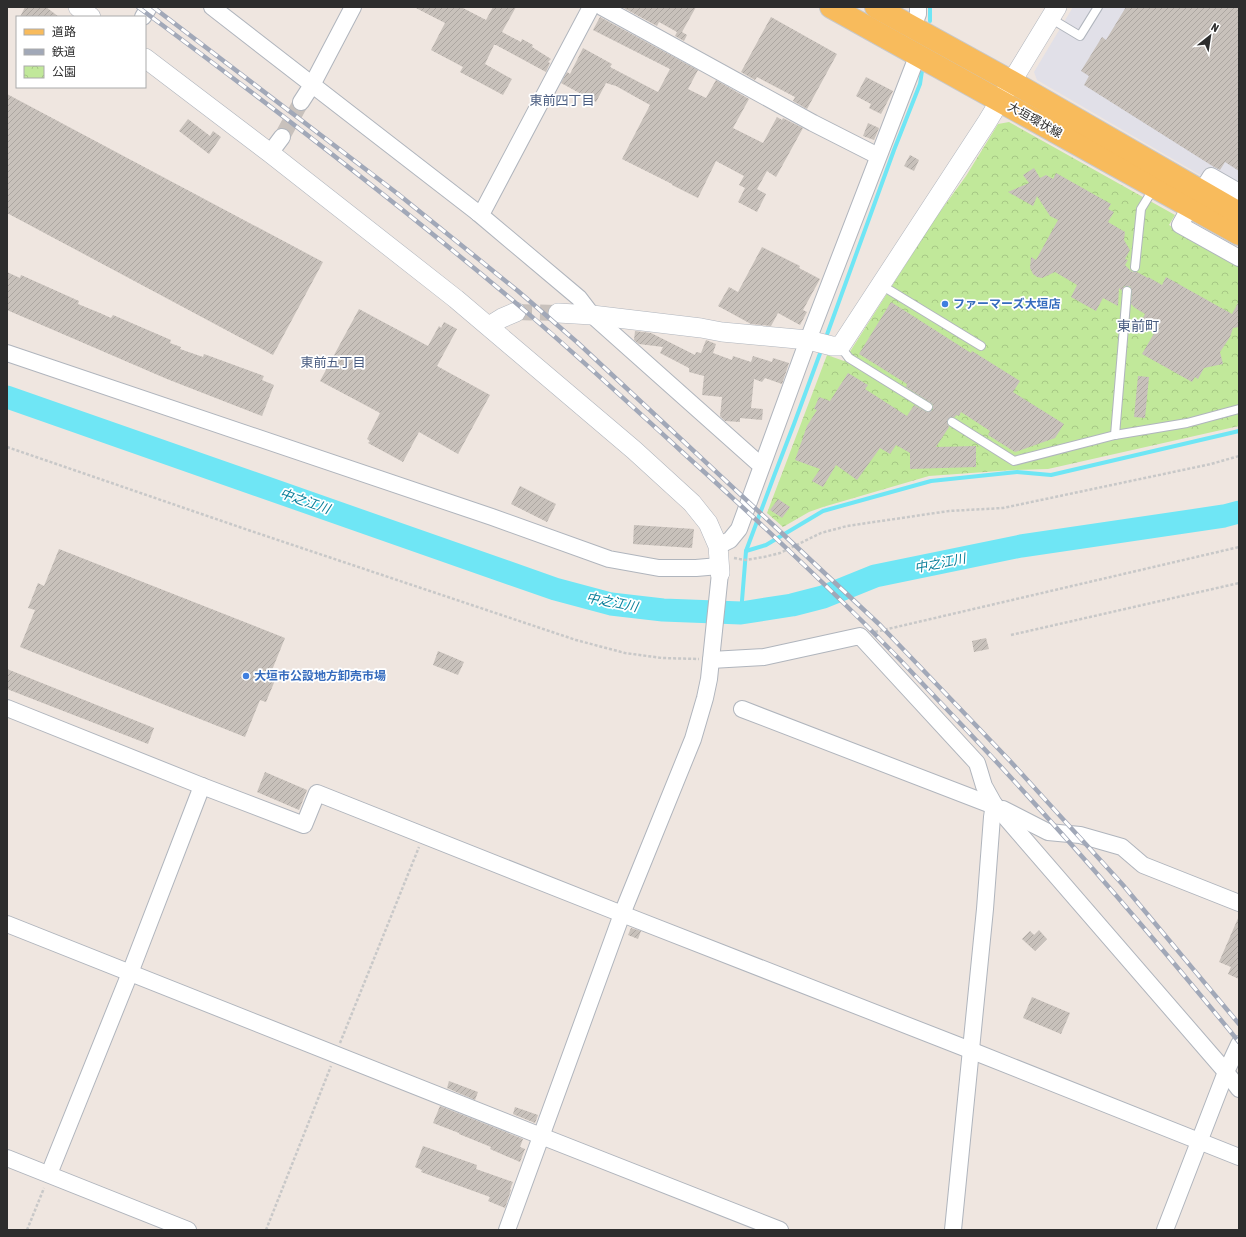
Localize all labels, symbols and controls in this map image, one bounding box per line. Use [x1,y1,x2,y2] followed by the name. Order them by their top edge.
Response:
[16,16,146,88] legend
[1190,16,1230,56] north arrow
[1209,21,1221,34] text: N
[52,25,76,39] text: 道路
[52,45,76,59] text: 鉄道
[52,65,76,79] text: 公園
[529,93,595,108] district label: 東前四丁目
[1005,99,1065,141] street label: 大垣環状線
[953,297,1060,311] place label: ファーマーズ大垣店
[940,299,950,309] marker: ファーマーズ大垣店
[1117,318,1159,334] district label: 東前町
[300,355,366,370] district label: 東前五丁目
[278,485,334,517] water label: 中之江川
[913,550,969,575] water label: 中之江川
[585,590,641,615] water label: 中之江川
[254,669,386,683] place label: 大垣市公設地方卸売市場
[241,671,251,681] marker: 大垣市公設地方卸売市場

